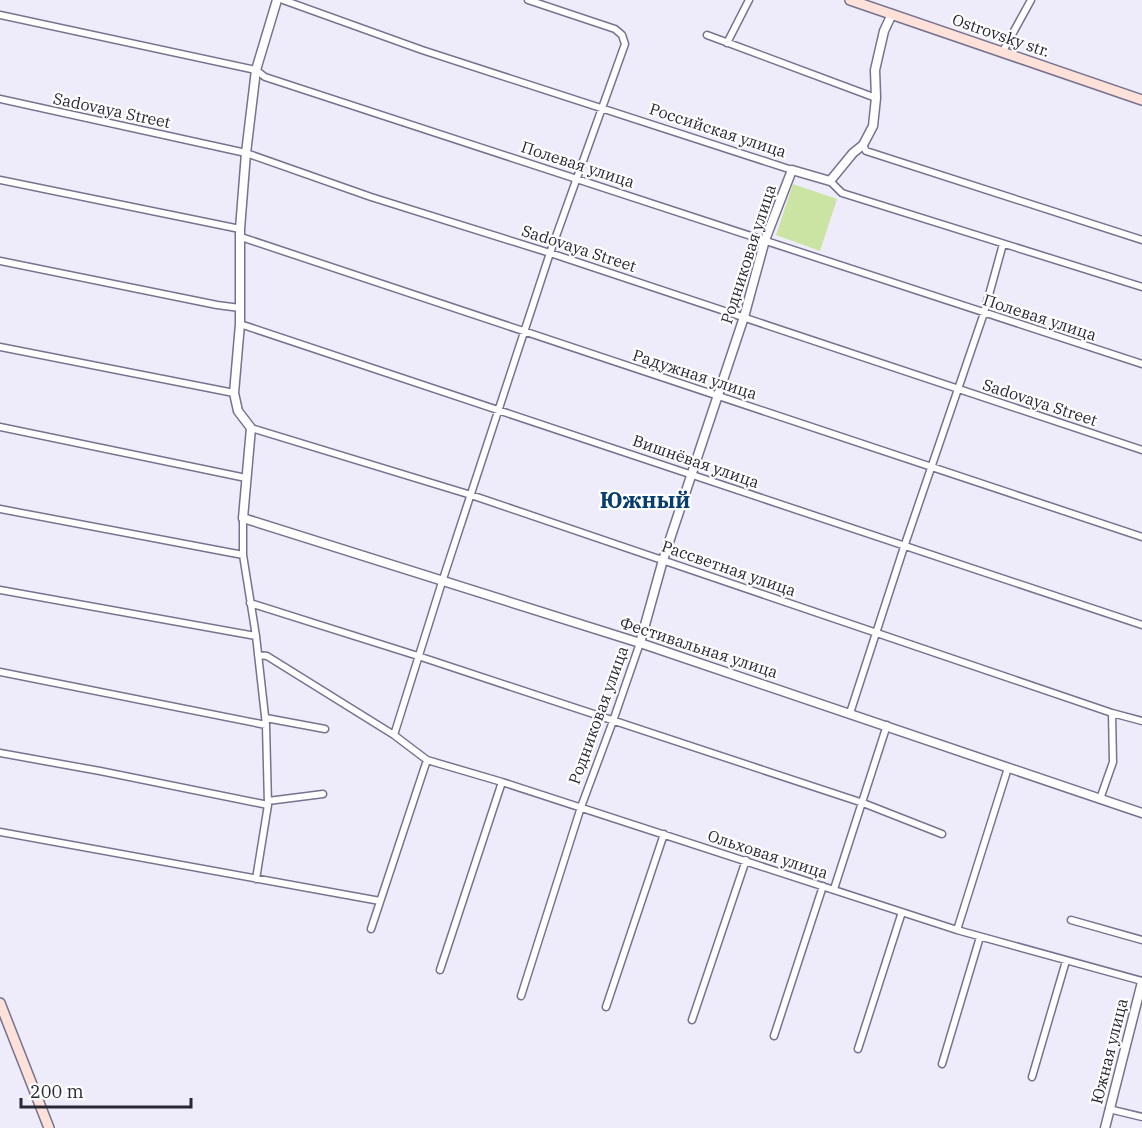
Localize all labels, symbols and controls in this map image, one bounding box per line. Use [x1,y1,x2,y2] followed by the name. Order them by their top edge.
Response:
[950,9,1052,61] street label: Ostrovsky str.
[52,88,173,132] street label: Sadovaya Street
[647,98,789,162] street label: Российская улица
[519,136,637,192] street label: Полевая улица
[716,181,780,326] street label: Родниковая улица
[519,220,639,276] street label: Sadovaya Street
[981,289,1099,345] street label: Полевая улица
[630,344,760,404] street label: Радужная улица
[980,374,1100,430] street label: Sadovaya Street
[630,430,762,492] street label: Вишнёвая улица
[600,485,690,514] district label: Южный
[659,536,799,600] street label: Рассветная улица
[617,612,781,682] street label: Фестивальная улица
[564,643,632,787] street label: Родниковая улица
[705,825,831,883] street label: Ольховая улица
[1086,996,1132,1106] street label: Южная улица
[21,1071,190,1109] scale bar
[30,1080,84,1103] text: 200 m

